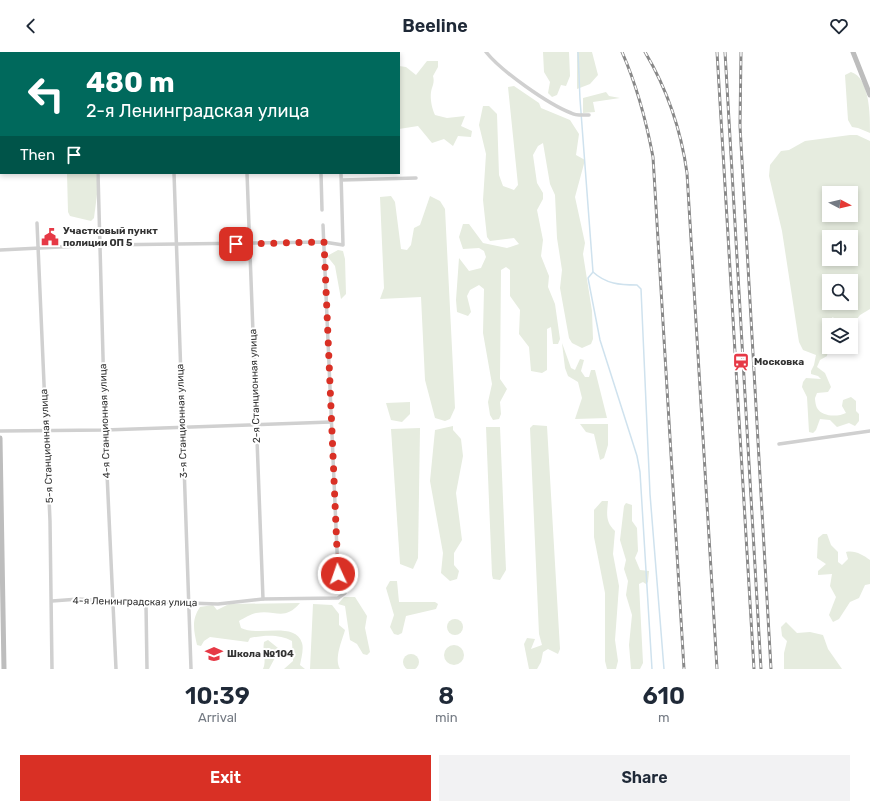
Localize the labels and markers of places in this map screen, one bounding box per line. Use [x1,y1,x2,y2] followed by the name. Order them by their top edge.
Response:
[63,225,158,249] place label: Участковый пункт полиции ОП 5
[40,227,60,247] public building icon: Участковый пункт полиции ОП 5
[219,227,253,261] pin
[731,352,751,372] station icon: Московка
[754,356,804,368] place label: Московка
[204,644,224,664] school or university icon: Школа №104
[227,648,294,660] place label: Школа №104

